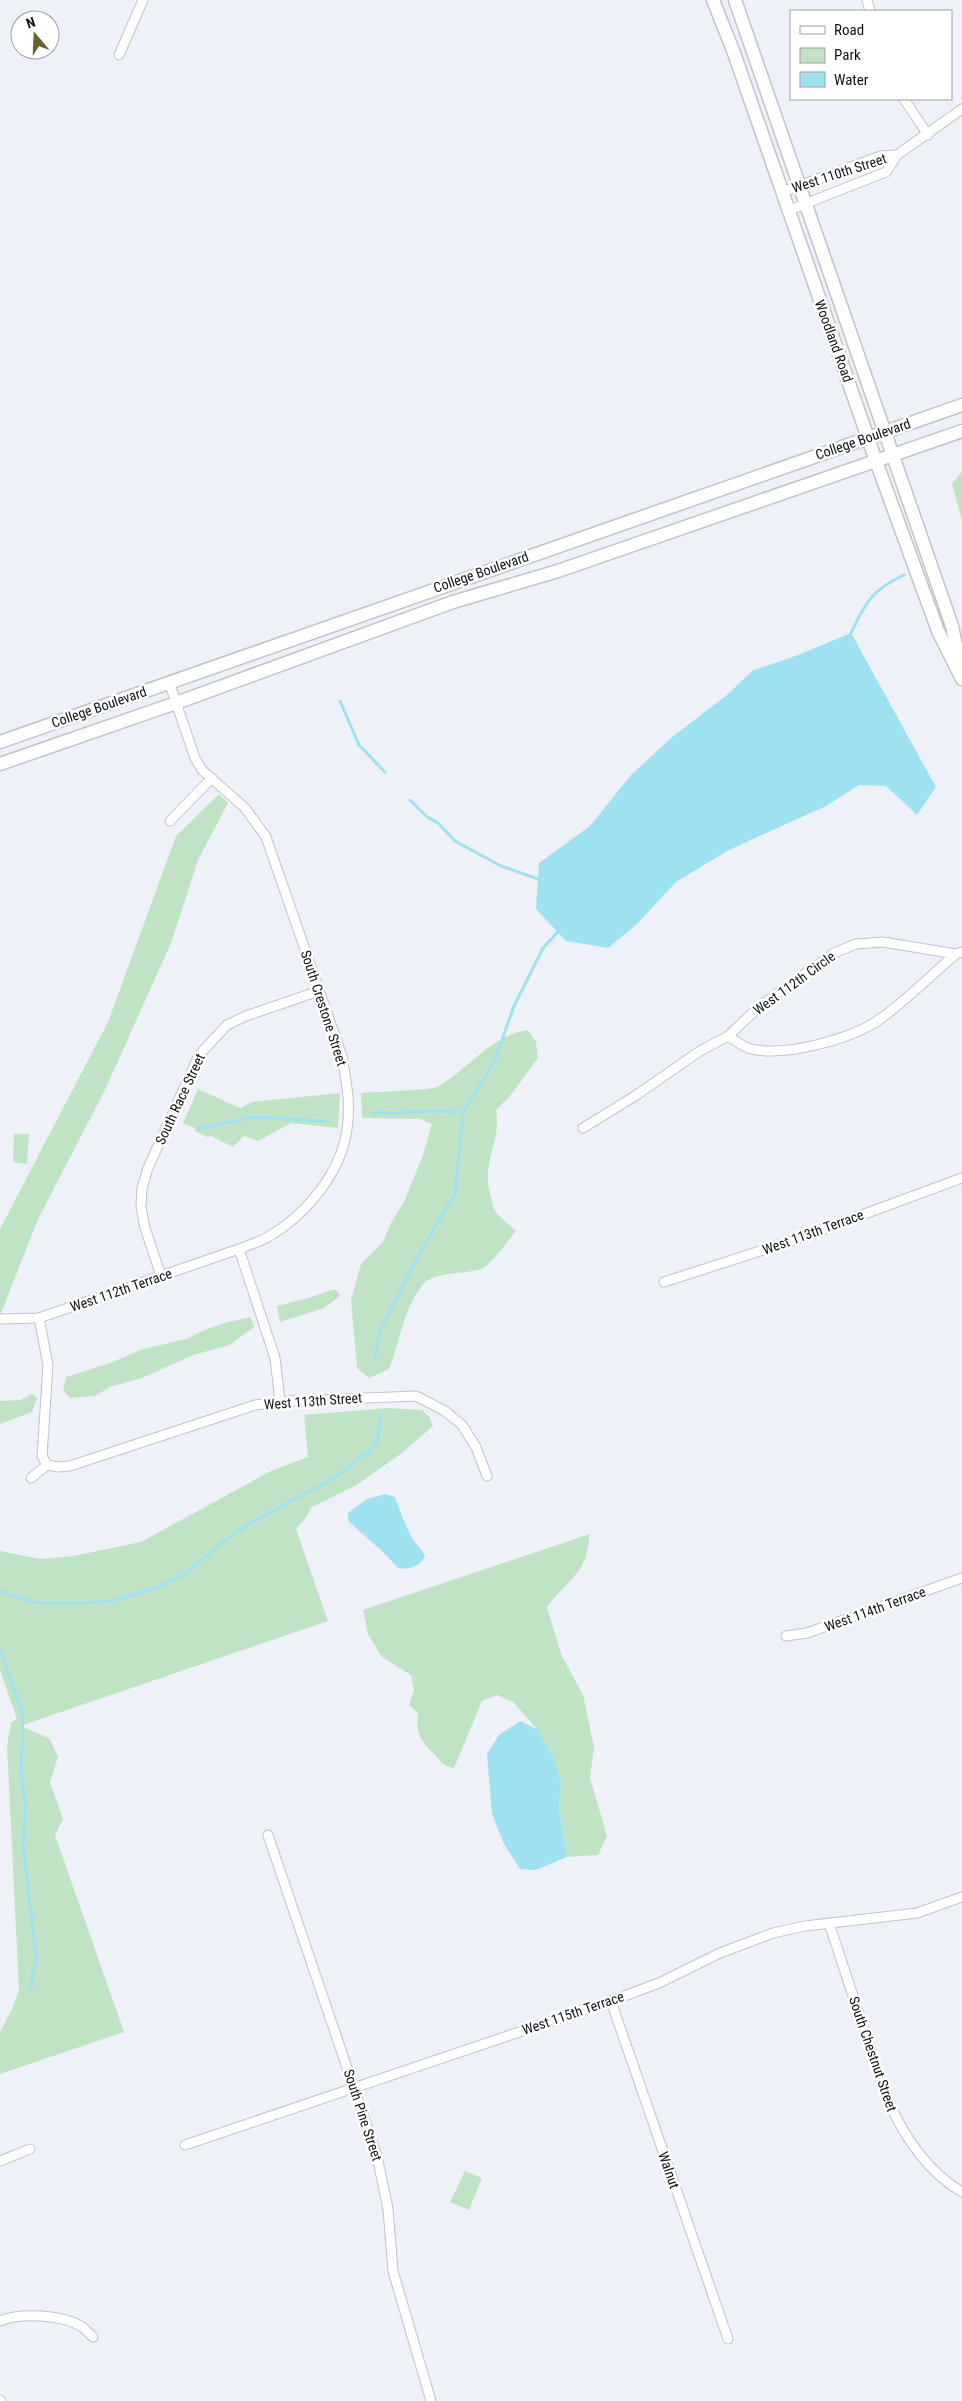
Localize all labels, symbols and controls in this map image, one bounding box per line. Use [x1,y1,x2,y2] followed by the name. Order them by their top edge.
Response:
[10,10,60,60] north arrow
[790,10,952,100] legend
[24,14,37,32] text: N
[834,21,864,39] text: Road
[834,46,861,64] text: Park
[834,71,869,89] text: Water
[790,150,888,196] street label: West 110th Street
[812,298,856,384] street label: Woodland Road
[813,415,913,463] street label: College Boulevard
[431,548,531,596] street label: College Boulevard
[49,683,149,731] street label: College Boulevard
[298,948,350,1068] street label: South Crestone Street
[750,948,838,1018] street label: West 112th Circle
[152,1051,208,1147] street label: South Race Street
[760,1206,866,1258] street label: West 113th Terrace
[68,1265,174,1315] street label: West 112th Terrace
[263,1390,363,1412] street label: West 113th Street
[822,1583,928,1635] street label: West 114th Terrace
[520,1988,626,2038] street label: West 115th Terrace
[846,1994,900,2114] street label: South Chestnut Street
[341,2067,385,2163] street label: South Pine Street
[655,2149,683,2191] street label: Walnut

